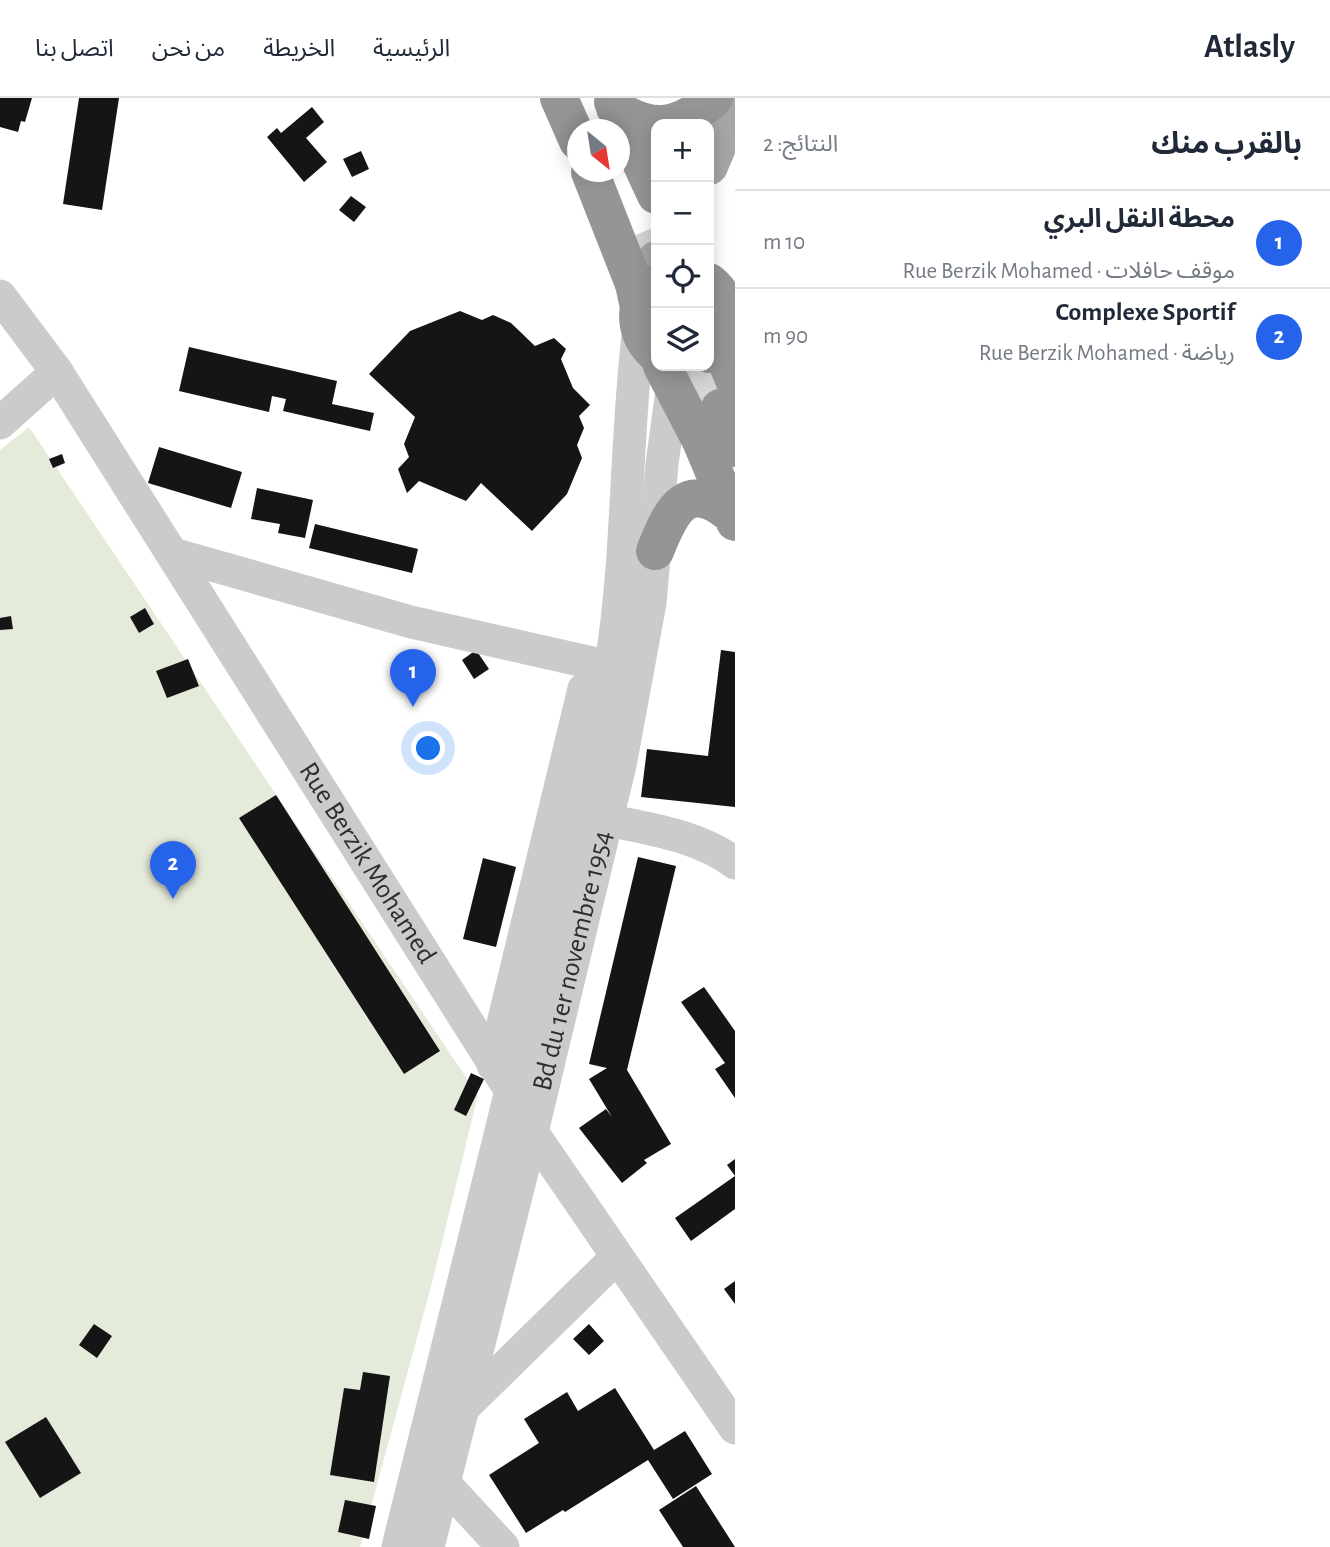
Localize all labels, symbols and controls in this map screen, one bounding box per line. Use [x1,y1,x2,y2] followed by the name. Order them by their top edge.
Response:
[1204,31,1295,64] text: Atlasly
[35,37,114,61] text: اتصل بنا
[152,37,225,61] text: من نحن
[263,37,335,61] text: الخريطة
[373,37,450,61] text: الرئيسية
[567,119,630,182] north arrow
[651,119,714,371] map controls
[651,119,714,182] button: +
[1151,129,1302,159] text: بالقرب منك
[763,133,838,156] text: النتائج: 2
[651,182,714,245] button: −
[1044,206,1235,232] text: محطة النقل البري
[763,231,805,254] text: 10 m
[1275,231,1283,254] text: 1
[651,245,714,308] button: locate
[903,260,1235,283] text: موقف حافلات · Rue Berzik Mohamed
[1056,299,1235,325] text: Complexe Sportif
[651,308,714,371] button: layers
[763,325,808,348] text: 90 m
[1274,325,1284,348] text: 2
[979,342,1235,365] text: رياضة · Rue Berzik Mohamed
[390,649,436,707] pin: 1
[411,731,445,765] your location
[294,758,441,969] street label: Rue Berzik Mohamed
[528,828,618,1094] street label: Bd du 1er novembre 1954
[150,841,196,899] pin: 2

